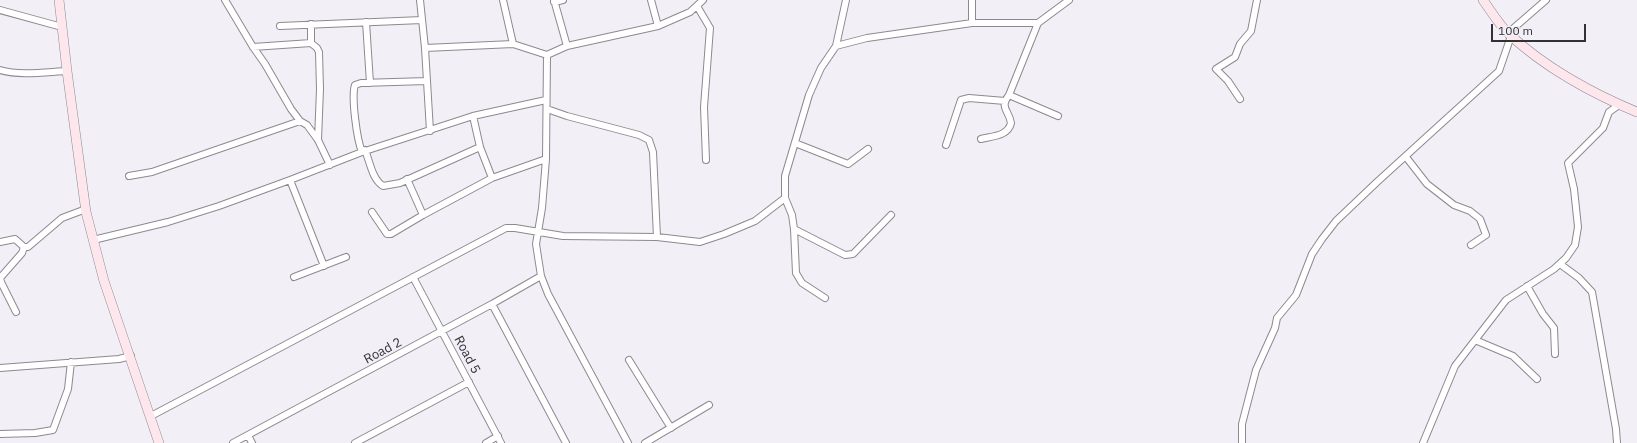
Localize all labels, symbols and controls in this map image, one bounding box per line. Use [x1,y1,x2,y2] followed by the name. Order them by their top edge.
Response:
[1493,16,1588,42] scale bar
[1498,23,1533,38] text: 100 m
[451,333,483,377] street label: Road 5
[361,335,405,367] street label: Road 2

